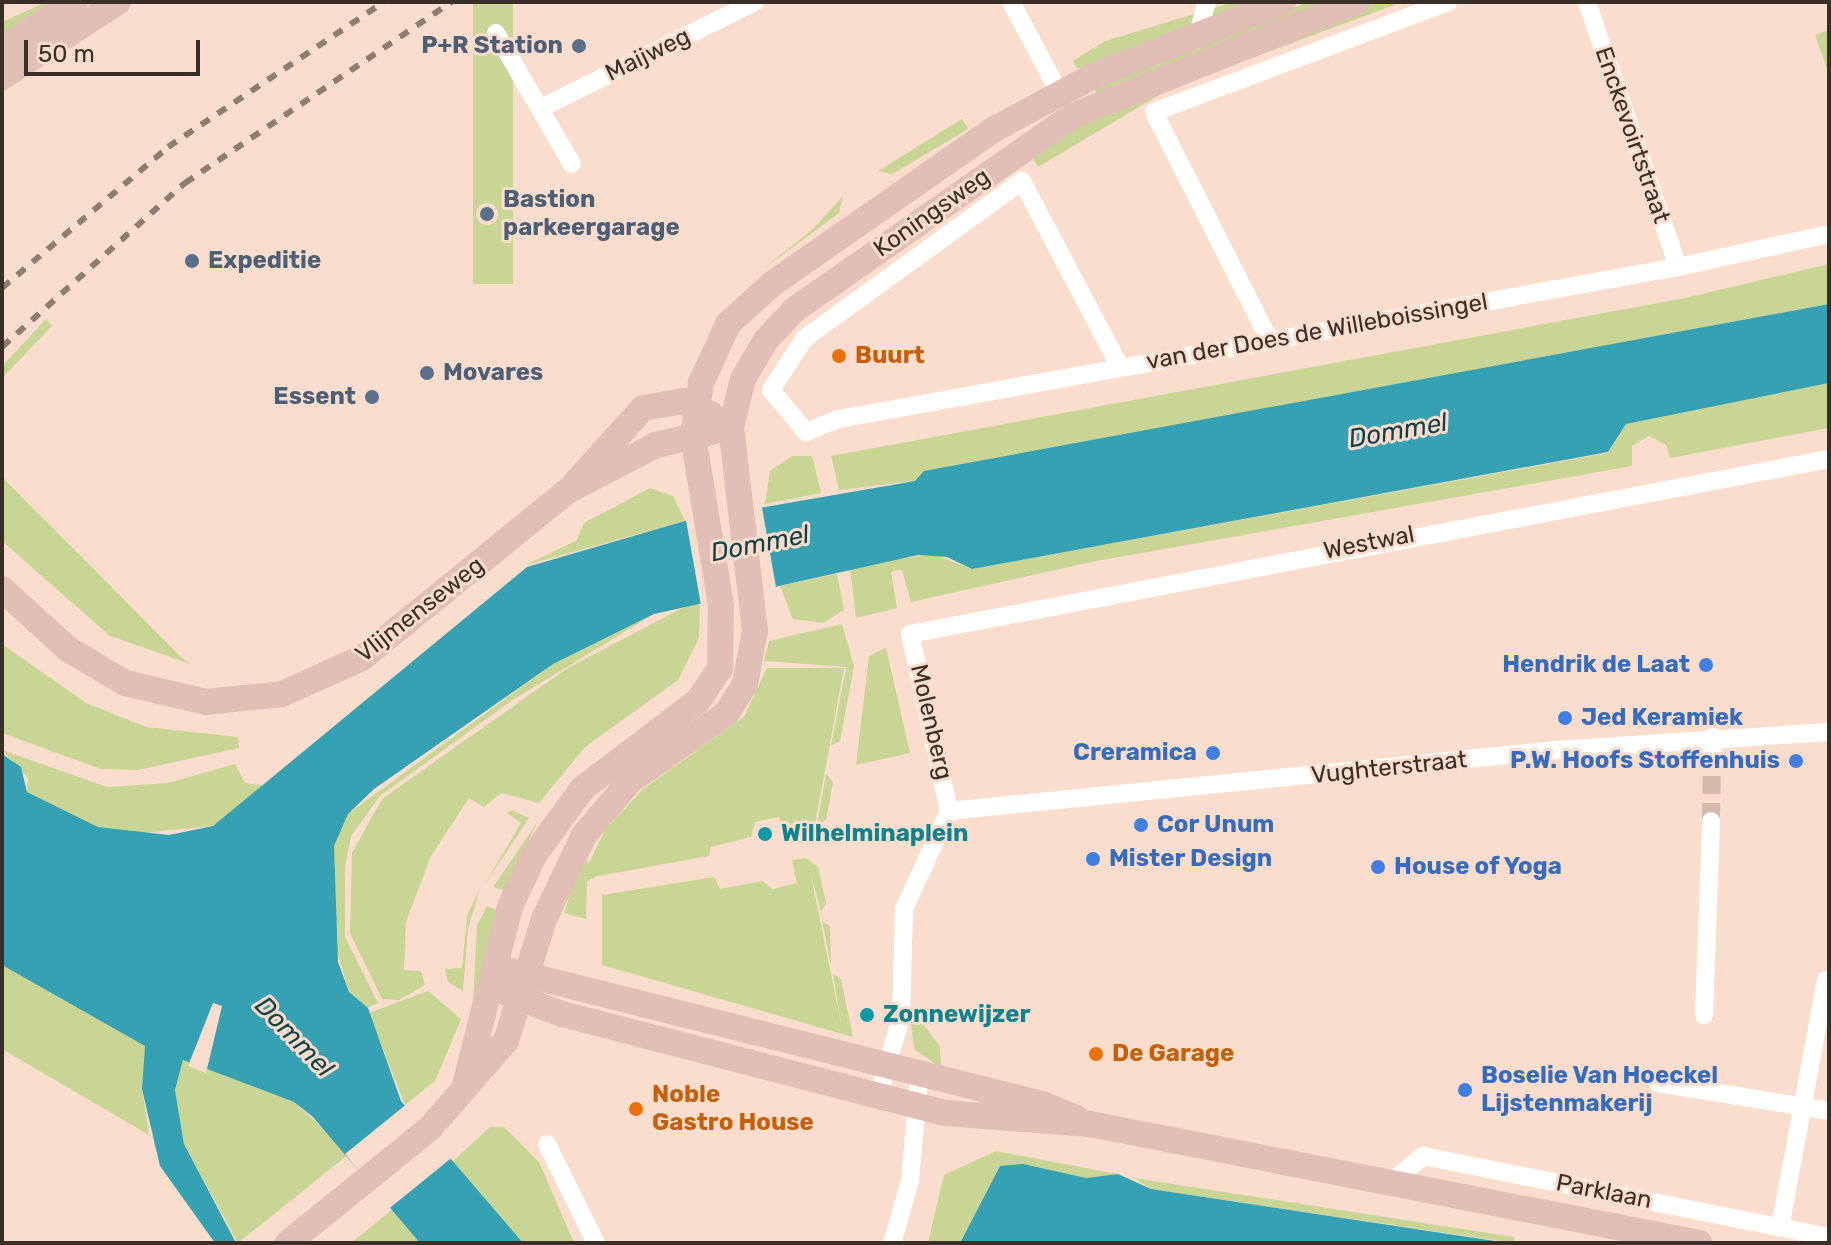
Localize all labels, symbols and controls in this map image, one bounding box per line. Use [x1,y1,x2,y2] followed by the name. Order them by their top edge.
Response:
[601,22,695,88] street label: Maijweg
[28,24,204,74] scale bar
[421,32,563,60] place label: P+R Station
[570,37,588,55] marker: P+R Station
[38,40,95,68] text: 50 m
[1588,43,1676,227] street label: Enckevoirtstraat
[868,162,996,264] street label: Koningsweg
[503,186,680,242] place label: Bastion parkeergarage
[478,205,496,223] marker: Bastion parkeergarage
[208,247,321,275] place label: Expeditie
[183,252,201,270] marker: Expeditie
[1144,288,1490,376] street label: van der Does de Willeboissingel
[855,342,925,370] place label: Buurt
[830,347,848,365] marker: Buurt
[443,359,543,387] place label: Movares
[418,364,436,382] marker: Movares
[273,383,356,411] place label: Essent
[363,388,381,406] marker: Essent
[1346,407,1450,455] water label: Dommel
[708,519,812,569] water label: Dommel
[1321,520,1417,566] street label: Westwal
[350,551,490,669] street label: Vlijmenseweg
[1502,651,1690,679] place label: Hendrik de Laat
[1697,656,1715,674] marker: Hendrik de Laat
[904,661,958,783] street label: Molenberg
[1581,704,1743,732] place label: Jed Keramiek
[1556,709,1574,727] marker: Jed Keramiek
[1073,739,1197,767] place label: Creramica
[1204,744,1222,762] marker: Creramica
[1310,746,1468,790] street label: Vughterstraat
[1510,747,1780,775] place label: P.W. Hoofs Stoffenhuis
[1787,752,1805,770] marker: P.W. Hoofs Stoffenhuis
[1157,811,1275,839] place label: Cor Unum
[1132,816,1150,834] marker: Cor Unum
[781,820,968,848] place label: Wilhelminaplein
[756,825,774,843] marker: Wilhelminaplein
[1109,845,1273,873] place label: Mister Design
[1084,850,1102,868] marker: Mister Design
[1394,853,1563,881] place label: House of Yoga
[1369,858,1387,876] marker: House of Yoga
[248,990,340,1084] water label: Dommel
[883,1001,1030,1029] place label: Zonnewijzer
[858,1006,876,1024] marker: Zonnewijzer
[1112,1040,1234,1068] place label: De Garage
[1087,1045,1105,1063] marker: De Garage
[1481,1062,1719,1118] place label: Boselie Van Hoeckel Lijstenmakerij
[652,1081,814,1137] place label: Noble Gastro House
[1456,1081,1474,1099] marker: Boselie Van Hoeckel Lijstenmakerij
[627,1100,645,1118] marker: Noble Gastro House
[1554,1169,1654,1215] street label: Parklaan

